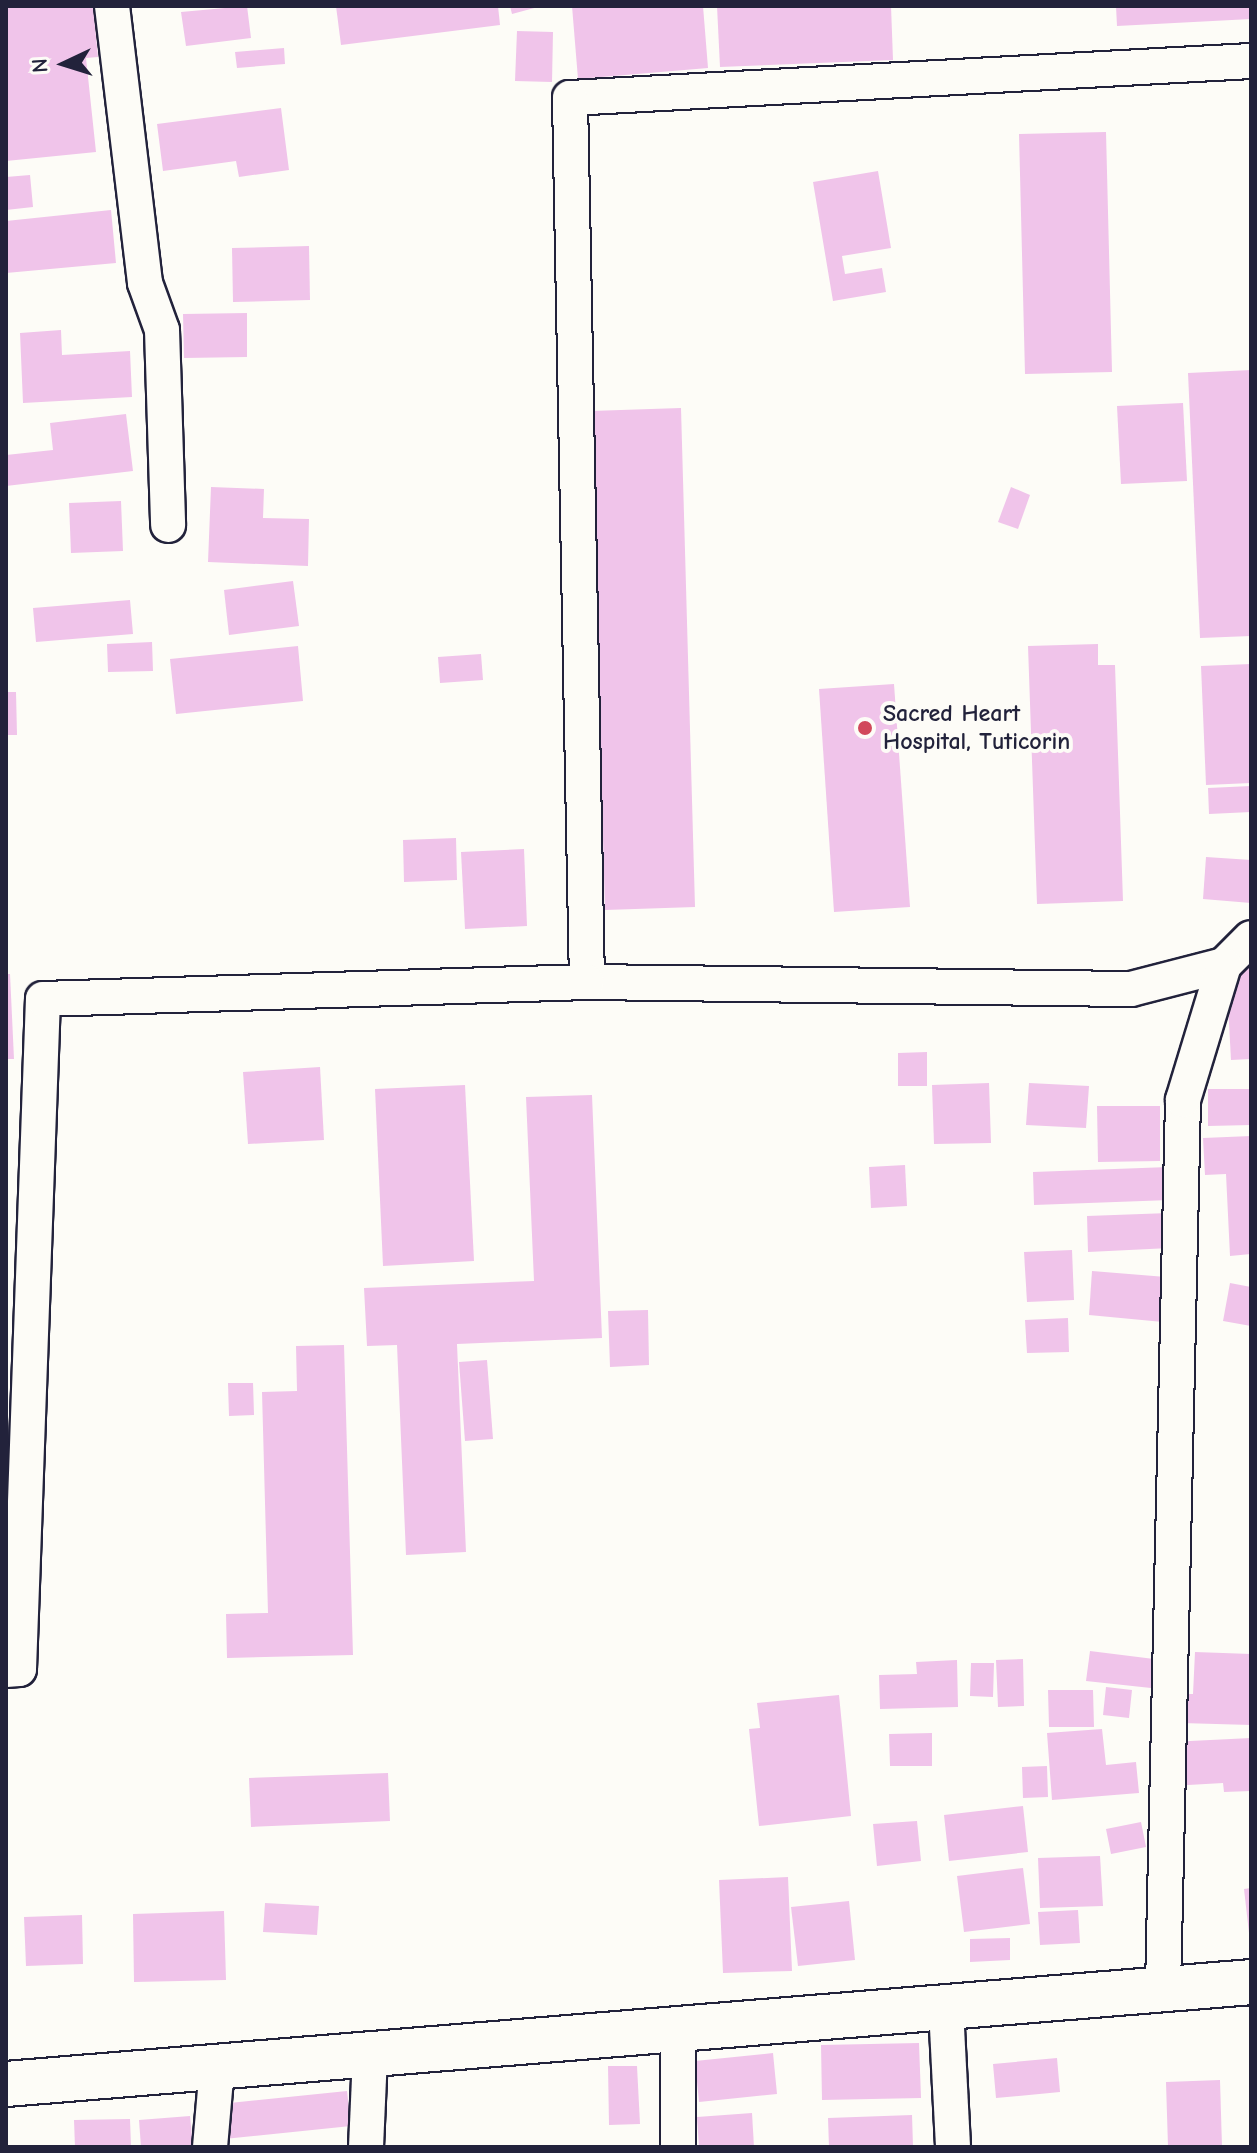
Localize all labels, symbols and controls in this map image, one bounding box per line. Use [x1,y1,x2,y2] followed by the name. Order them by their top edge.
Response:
[24,24,104,104] north arrow
[27,58,54,74] text: N
[883,700,1070,756] place label: Sacred Heart Hospital, Tuticorin
[854,717,876,739] marker: Sacred Heart Hospital, Tuticorin

